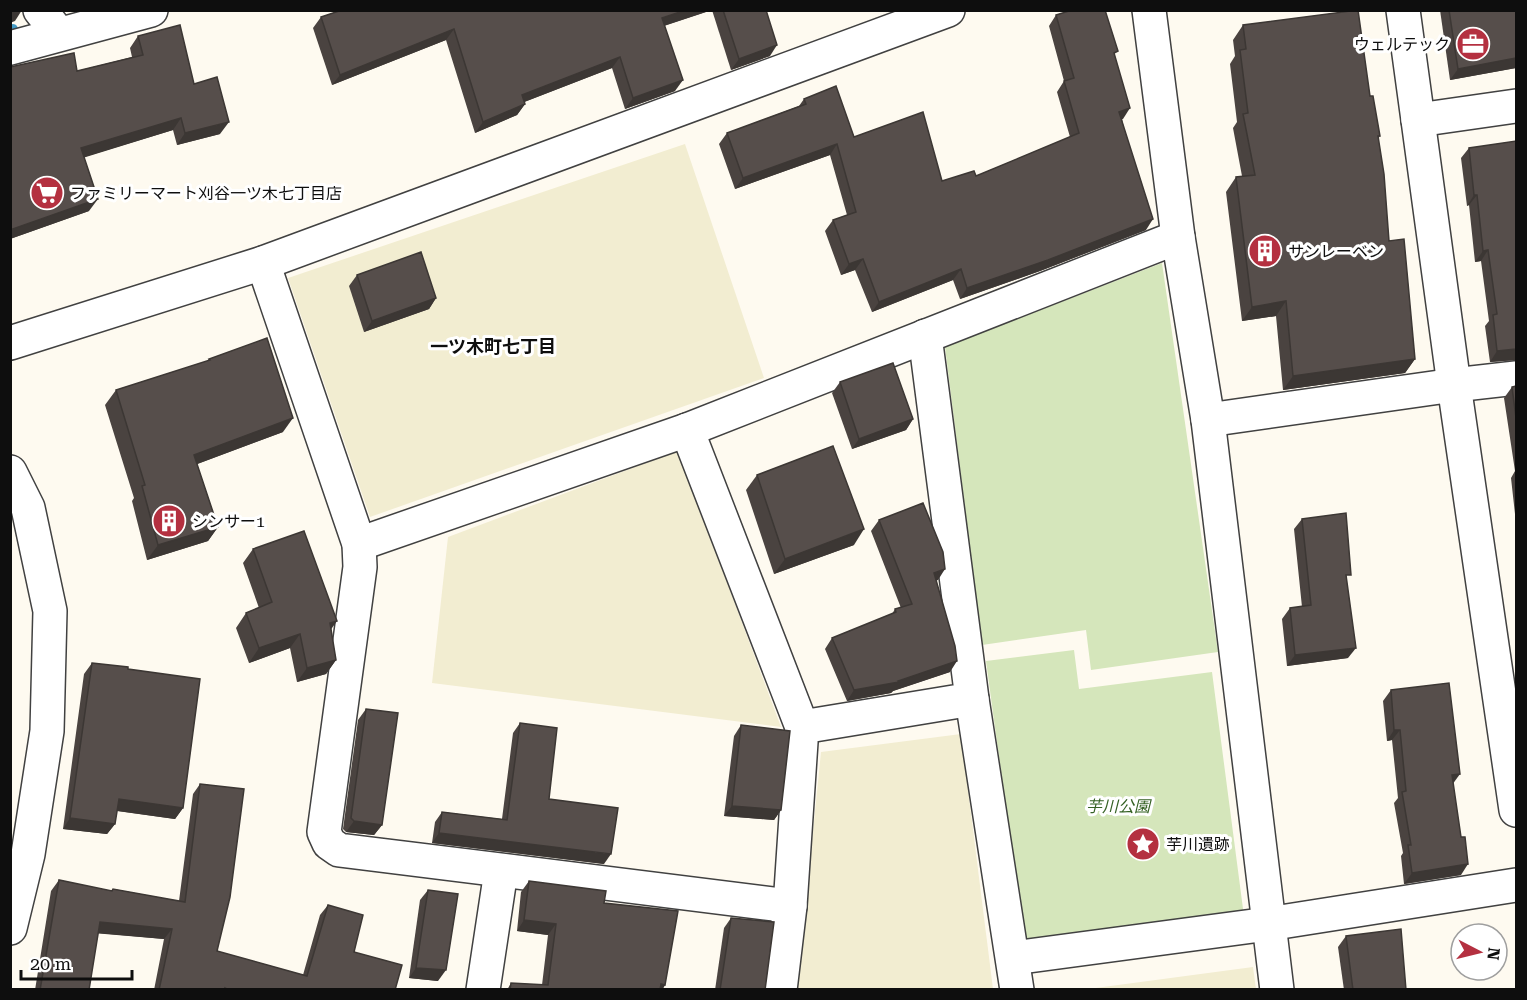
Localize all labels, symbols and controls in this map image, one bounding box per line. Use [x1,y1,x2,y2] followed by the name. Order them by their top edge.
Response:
[1455,26,1491,62] office icon: ウェルテック
[1354,35,1450,54] place label: ウェルテック
[29,175,65,211] supermarket icon: ファミリーマート刈谷一ツ木七丁目店
[70,184,342,203] place label: ファミリーマート刈谷一ツ木七丁目店
[1247,233,1283,269] building icon: サンレーベン
[1288,242,1384,261] place label: サンレーベン
[430,336,556,357] district label: 一ツ木町七丁目
[151,503,187,539] building icon: シンサー1
[192,512,265,531] place label: シンサー1
[1086,797,1152,816] park label: 芋川公園
[1125,826,1161,862] place icon: 芋川遺跡
[1166,835,1230,854] place label: 芋川遺跡
[1449,922,1509,982] north arrow
[21,943,132,981] scale bar
[1483,946,1504,961] text: N
[30,953,71,974] text: 20 m

